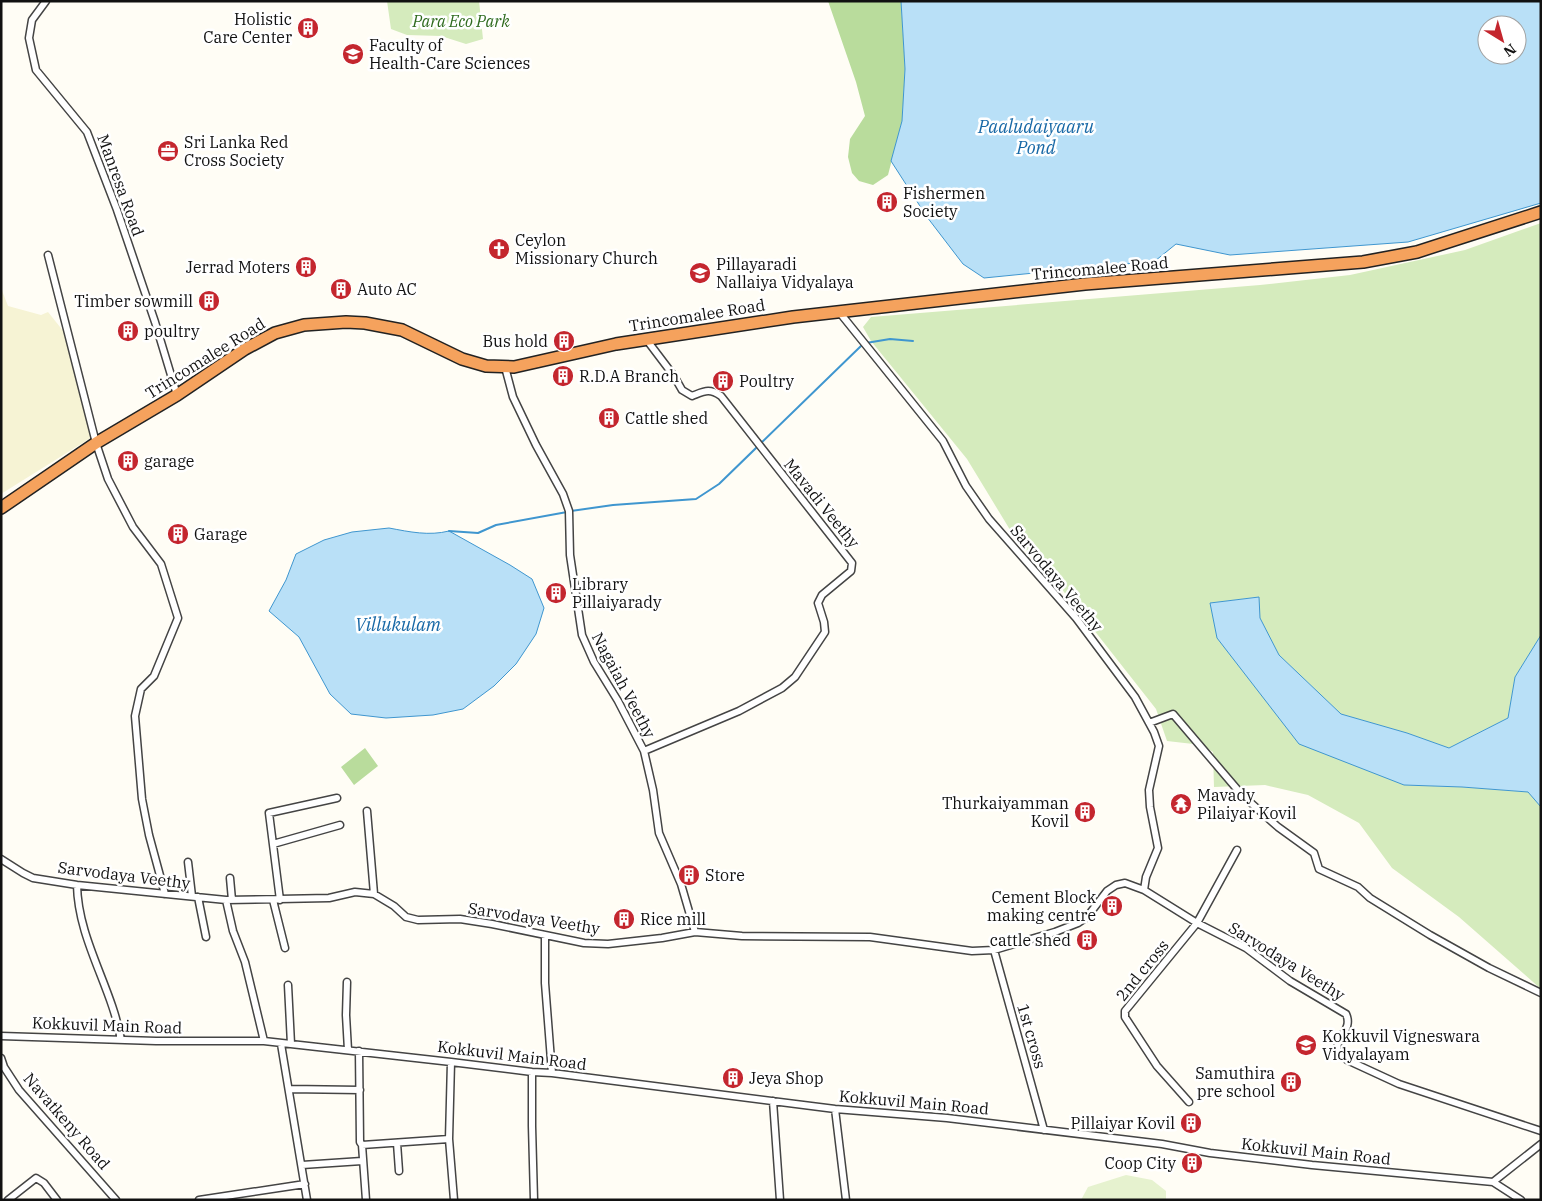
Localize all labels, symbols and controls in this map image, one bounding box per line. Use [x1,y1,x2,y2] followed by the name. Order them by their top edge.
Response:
[203,9,292,47] place label: Holistic Care Center
[411,11,510,31] park label: Para Eco Park
[1477,15,1527,65] north arrow
[296,16,320,40] building icon: Holistic Care Center
[369,35,530,73] place label: Faculty of Health-Care Sciences
[1500,40,1520,61] text: N
[341,42,365,66] school or university icon: Faculty of Health-Care Sciences
[977,115,1095,159] water label: Paaludaiyaaru Pond
[93,131,149,239] street label: Manresa Road
[184,132,289,170] place label: Sri Lanka Red Cross Society
[156,139,180,163] office icon: Sri Lanka Red Cross Society
[903,183,985,221] place label: Fishermen Society
[875,190,899,214] building icon: Fishermen Society
[515,230,658,268] place label: Ceylon Missionary Church
[487,237,511,261] church icon: Ceylon Missionary Church
[1031,252,1170,284] street label: Trincomalee Road
[716,254,854,292] place label: Pillayaradi Nallaiya Vidyalaya
[294,255,318,279] building icon: Jerrad Moters
[186,257,290,277] place label: Jerrad Moters
[688,261,712,285] school or university icon: Pillayaradi Nallaiya Vidyalaya
[329,277,353,301] building icon: Auto AC
[357,279,417,299] place label: Auto AC
[197,289,221,313] building icon: Timber sowmill
[74,291,193,311] place label: Timber sowmill
[628,294,767,336] street label: Trincomalee Road
[141,313,269,403] street label: Trincomalee Road
[116,319,140,343] building icon: poultry
[144,321,200,341] place label: poultry
[552,329,576,353] building icon: Bus hold
[482,331,548,351] place label: Bus hold
[551,364,575,388] building icon: R.D.A Branch
[579,366,679,386] place label: R.D.A Branch
[711,369,735,393] building icon: Poultry
[739,371,795,391] place label: Poultry
[597,406,621,430] building icon: Cattle shed
[625,408,709,428] place label: Cattle shed
[116,449,140,473] building icon: garage
[144,451,194,471] place label: garage
[780,454,864,552] street label: Mavadi Veethy
[1007,521,1108,636] street label: Sarvodaya Veethy
[166,522,190,546] building icon: Garage
[194,524,247,544] place label: Garage
[572,574,662,612] place label: Library Pillaiyarady
[544,581,568,605] building icon: Library Pillaiyarady
[355,613,441,636] water label: Villukulam
[588,629,660,742] street label: Nagaiah Veethy
[1197,785,1297,823] place label: Mavady Pilaiyar Kovil
[1169,792,1193,816] temple icon: Mavady Pilaiyar Kovil
[942,793,1069,831] place label: Thurkaiyamman Kovil
[1073,800,1097,824] building icon: Thurkaiyamman Kovil
[57,857,192,893] street label: Sarvodaya Veethy
[677,863,701,887] building icon: Store
[705,865,745,885] place label: Store
[987,887,1097,925] place label: Cement Block making centre
[1100,894,1124,918] building icon: Cement Block making centre
[467,898,602,938] street label: Sarvodaya Veethy
[612,907,636,931] building icon: Rice mill
[640,909,706,929] place label: Rice mill
[1225,917,1349,1005] street label: Sarvodaya Veethy
[1075,928,1099,952] building icon: cattle shed
[990,930,1071,950] place label: cattle shed
[1111,935,1173,1005] street label: 2nd cross
[1013,1001,1051,1071] street label: 1st cross
[32,1012,183,1038] street label: Kokkuvil Main Road
[1322,1026,1480,1064] place label: Kokkuvil Vigneswara Vidyalayam
[1294,1033,1318,1057] school or university icon: Kokkuvil Vigneswara Vidyalayam
[436,1036,588,1074] street label: Kokkuvil Main Road
[1195,1063,1275,1101] place label: Samuthira pre school
[721,1066,745,1090] building icon: Jeya Shop
[749,1068,824,1088] place label: Jeya Shop
[20,1069,115,1174] street label: Navatkeny Road
[1279,1070,1303,1094] building icon: Samuthira pre school
[838,1085,990,1119] street label: Kokkuvil Main Road
[1179,1111,1203,1135] building icon: Pillaiyar Kovil
[1071,1113,1175,1133] place label: Pillaiyar Kovil
[1240,1133,1392,1169] street label: Kokkuvil Main Road
[1180,1151,1204,1175] building icon: Coop City
[1104,1153,1176,1173] place label: Coop City

